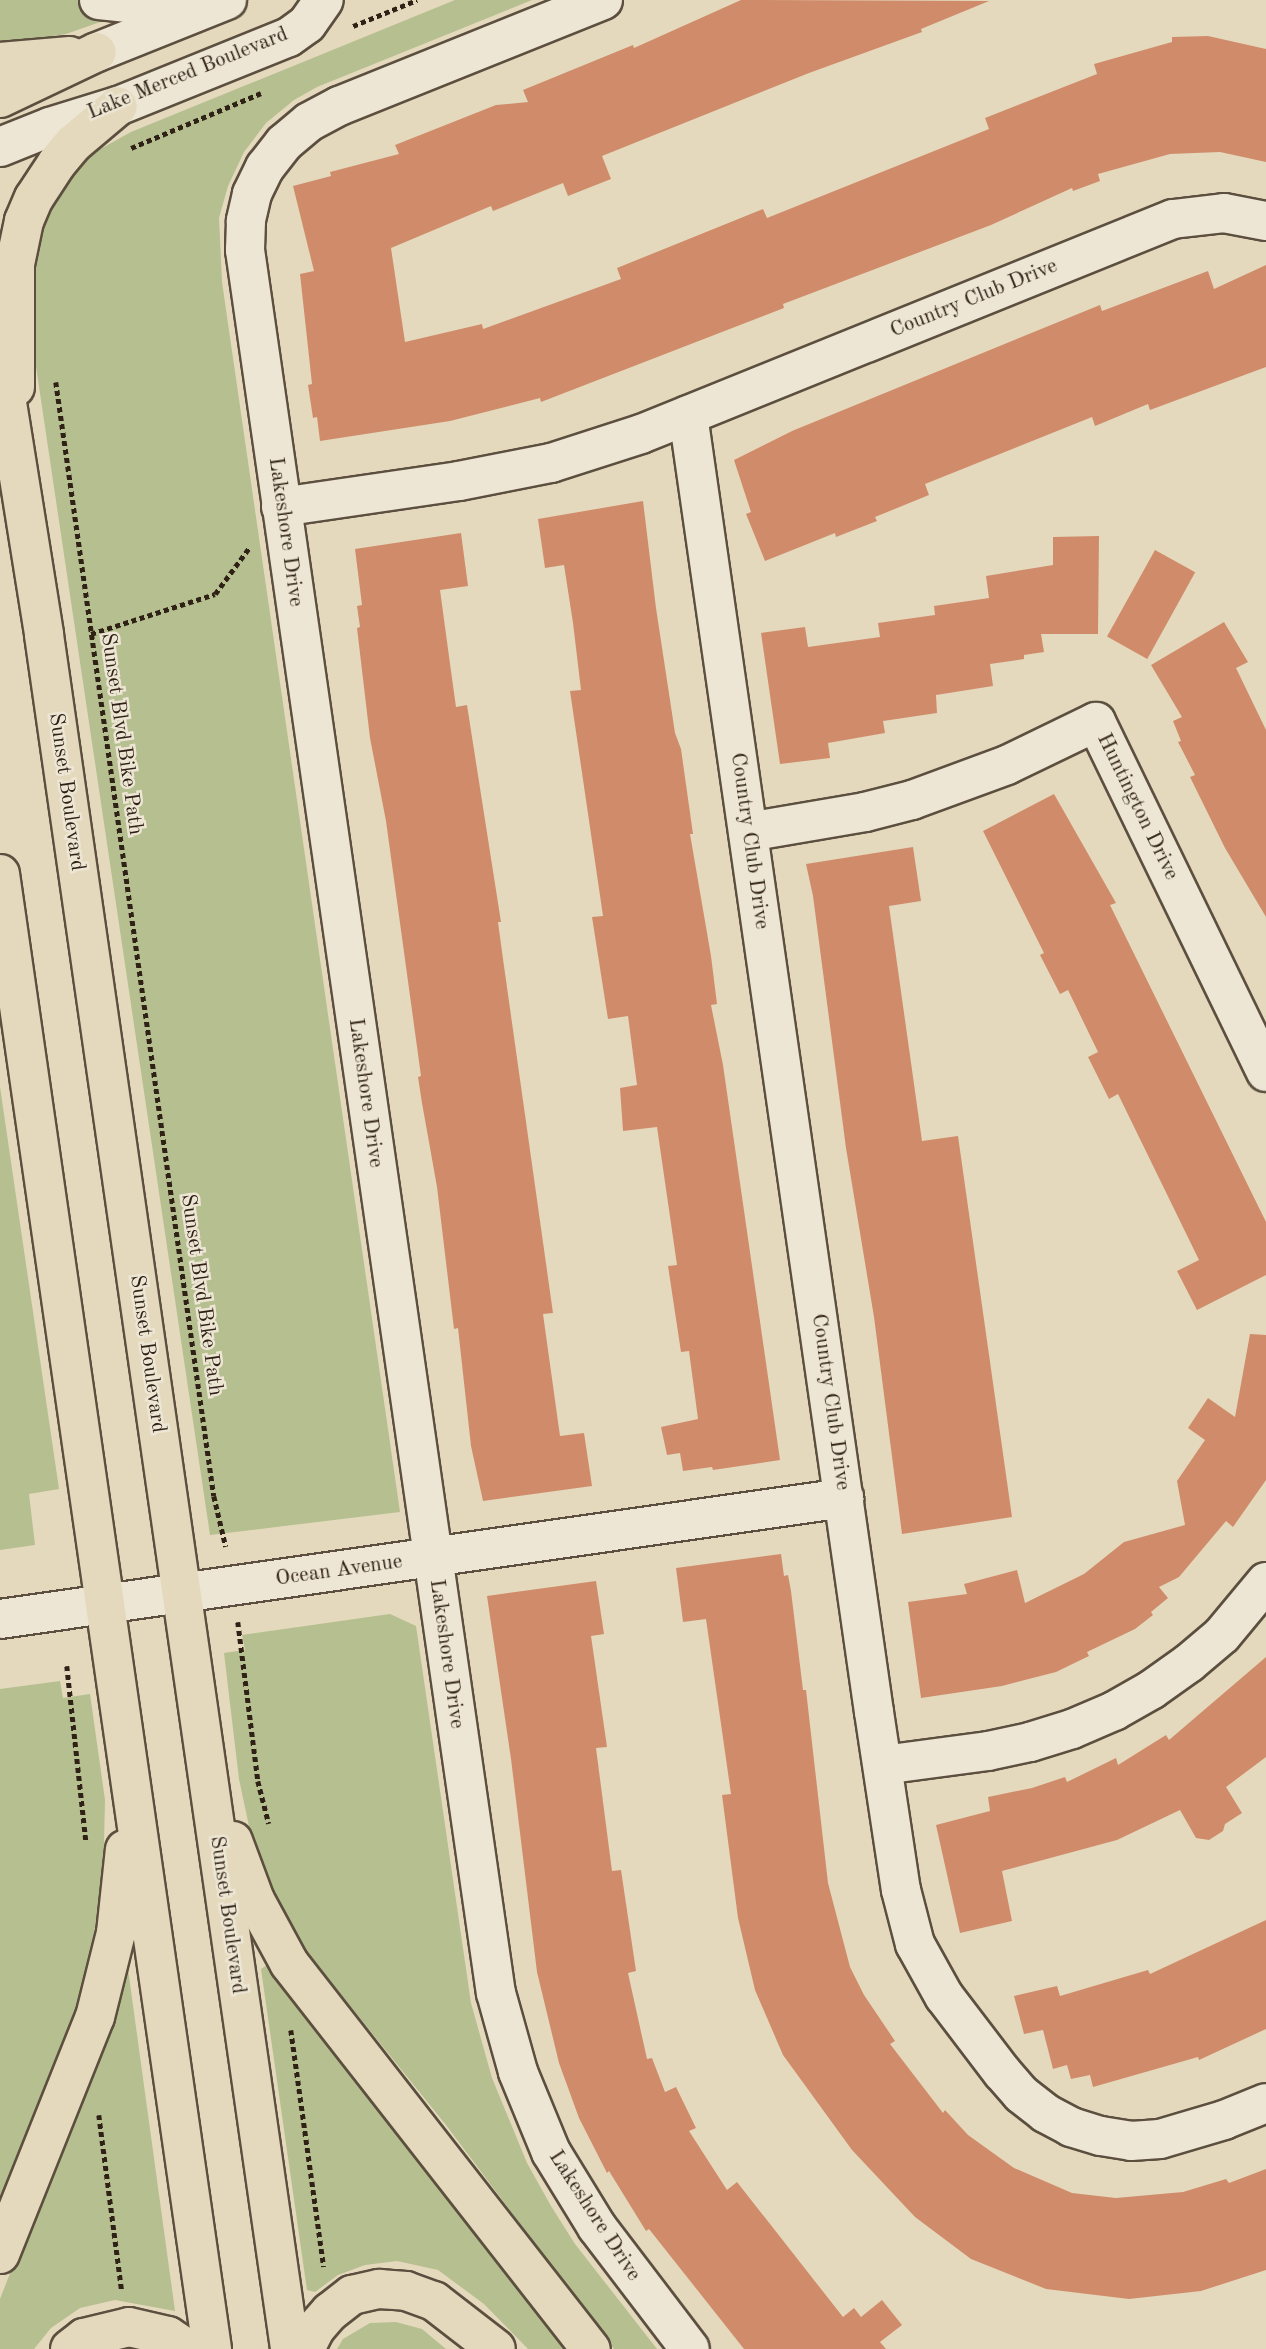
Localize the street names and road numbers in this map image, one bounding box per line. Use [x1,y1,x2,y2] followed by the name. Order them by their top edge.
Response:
[84,22,292,126] street label: Lake Merced Boulevard
[887,254,1061,344] street label: Country Club Drive
[262,456,308,608] street label: Lakeshore Drive
[94,631,148,837] street label: Sunset Blvd Bike Path
[42,711,90,873] street label: Sunset Boulevard
[1091,729,1183,885] street label: Huntington Drive
[724,751,774,931] street label: Country Club Drive
[342,1017,388,1169] street label: Lakeshore Drive
[174,1192,228,1398] street label: Sunset Blvd Bike Path
[123,1273,171,1435] street label: Sunset Boulevard
[805,1312,855,1492] street label: Country Club Drive
[274,1550,404,1592] street label: Ocean Avenue
[423,1578,469,1730] street label: Lakeshore Drive
[203,1834,251,1996] street label: Sunset Boulevard
[542,2146,646,2286] street label: Lakeshore Drive

